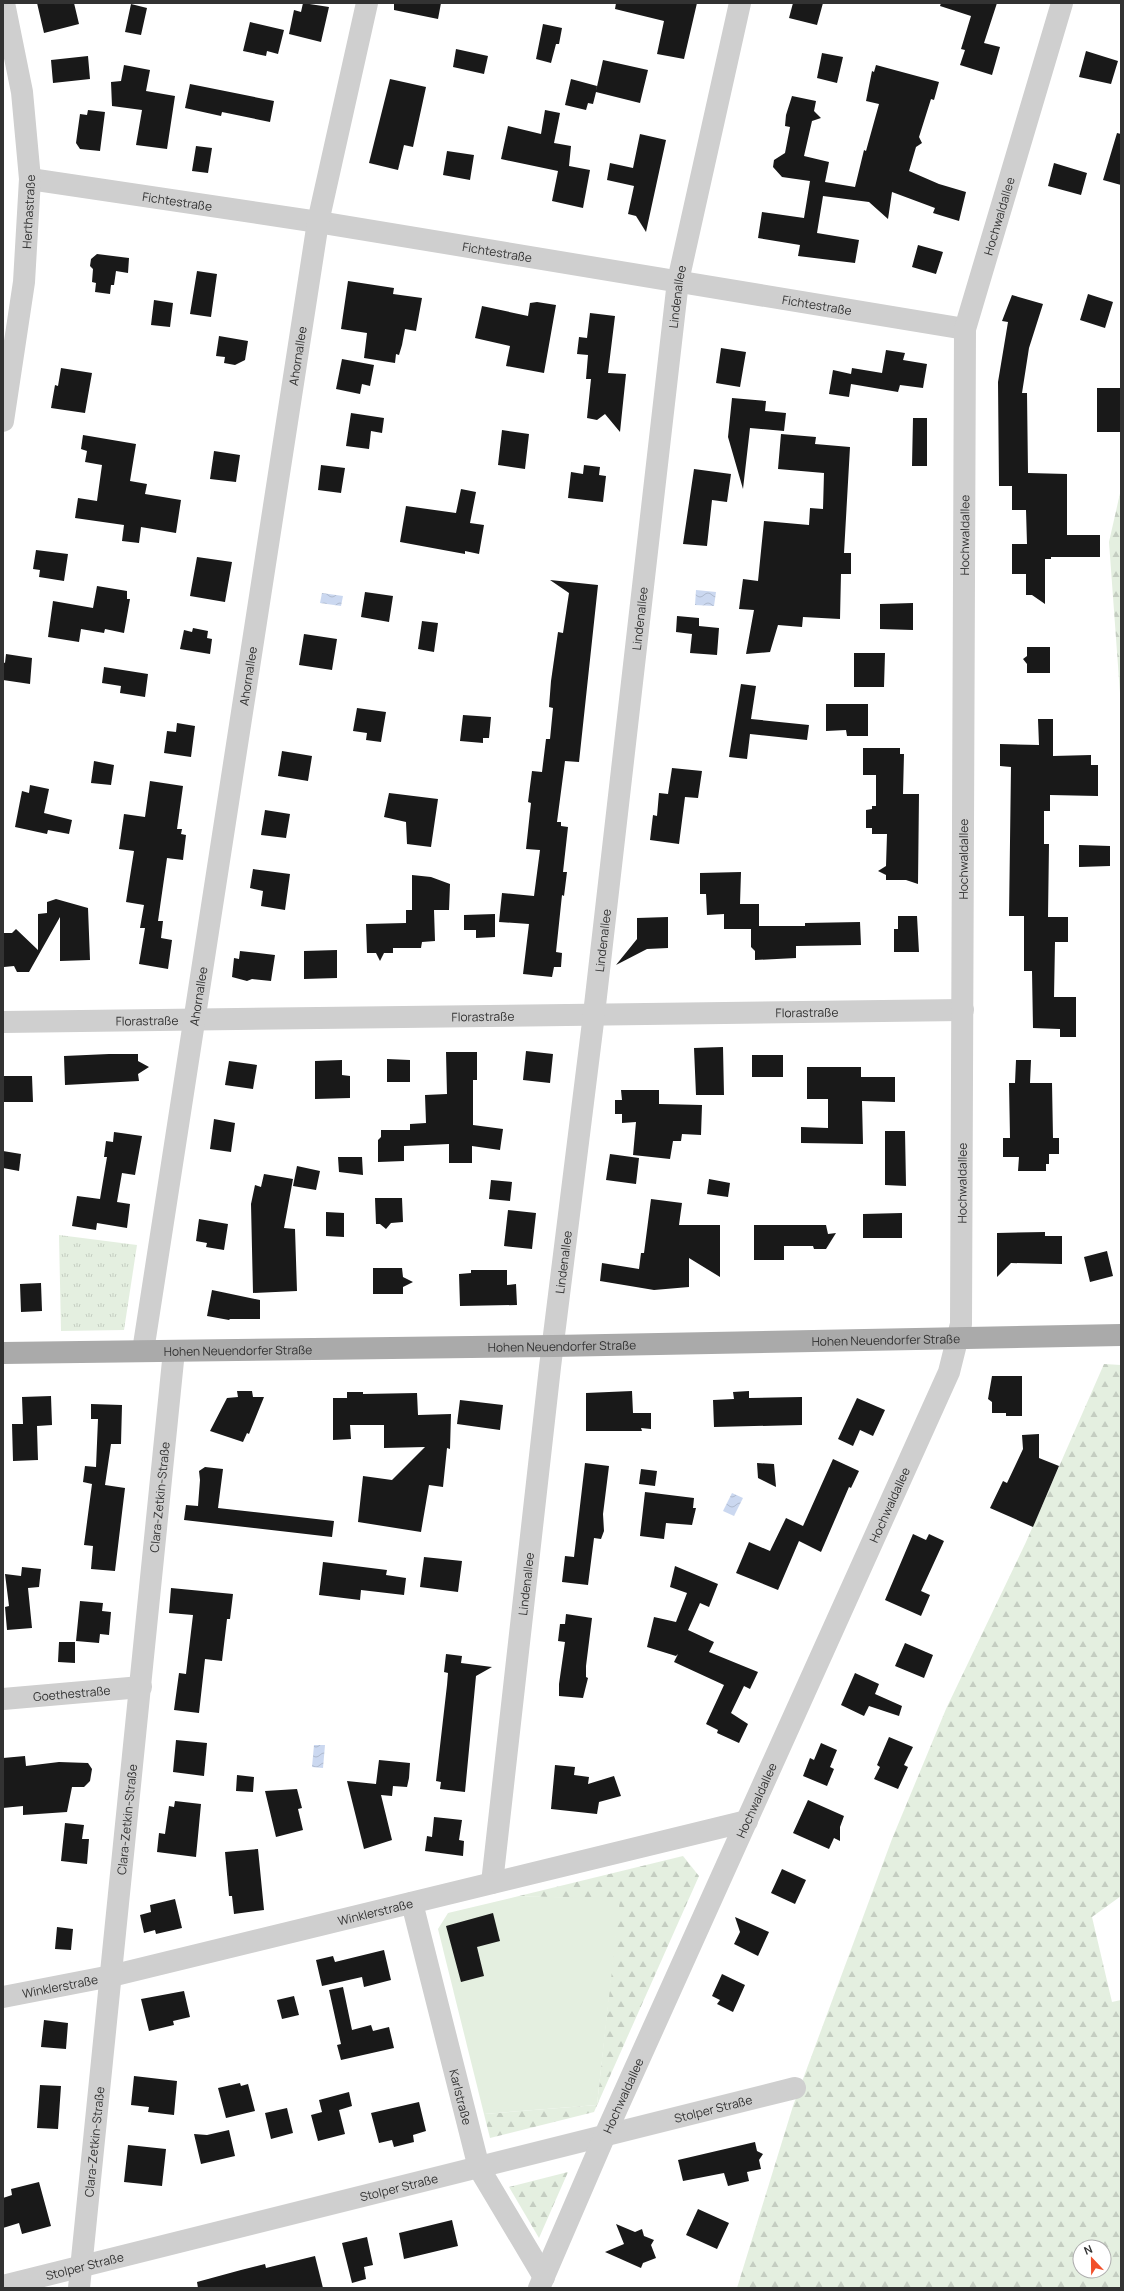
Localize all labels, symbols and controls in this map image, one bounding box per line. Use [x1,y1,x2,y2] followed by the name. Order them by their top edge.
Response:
[17,174,39,249] street label: Herthastraße
[979,175,1018,257] street label: Hochwaldallee
[141,187,213,215] street label: Fichtestraße
[461,238,533,266] street label: Fichtestraße
[664,264,690,329] street label: Lindenallee
[781,290,853,319] street label: Fichtestraße
[284,325,310,387] street label: Ahornallee
[956,495,973,576] street label: Hochwaldallee
[627,586,651,651] street label: Lindenallee
[235,645,261,707] street label: Ahornallee
[954,819,972,900] street label: Hochwaldallee
[590,908,614,973] street label: Lindenallee
[185,965,211,1027] street label: Ahornallee
[775,1003,838,1021] street label: Florastraße
[451,1007,514,1025] street label: Florastraße
[115,1011,179,1029] street label: Florastraße
[953,1143,970,1224] street label: Hochwaldallee
[551,1230,575,1295] street label: Lindenallee
[811,1330,960,1349] street label: Hohen Neuendorfer Straße
[488,1336,636,1355] street label: Hohen Neuendorfer Straße
[164,1341,312,1359] street label: Hohen Neuendorfer Straße
[145,1441,173,1553] street label: Clara-Zetkin-Straße
[865,1464,914,1545] street label: Hochwaldallee
[514,1551,538,1616] street label: Lindenallee
[32,1681,111,1705] street label: Goethestraße
[732,1760,780,1840] street label: Hochwaldallee
[112,1763,141,1876] street label: Clara-Zetkin-Straße
[336,1894,415,1929] street label: Winklerstraße
[21,1970,99,2002] street label: Winklerstraße
[598,2055,647,2136] street label: Hochwaldallee
[446,2067,476,2127] street label: Karlstraße
[80,2086,108,2198] street label: Clara-Zetkin-Straße
[672,2091,754,2126] street label: Stolper Straße
[358,2169,440,2205] street label: Stolper Straße
[1072,2239,1112,2279] north arrow
[1082,2241,1095,2258] text: N
[44,2248,125,2284] street label: Stolper Straße

